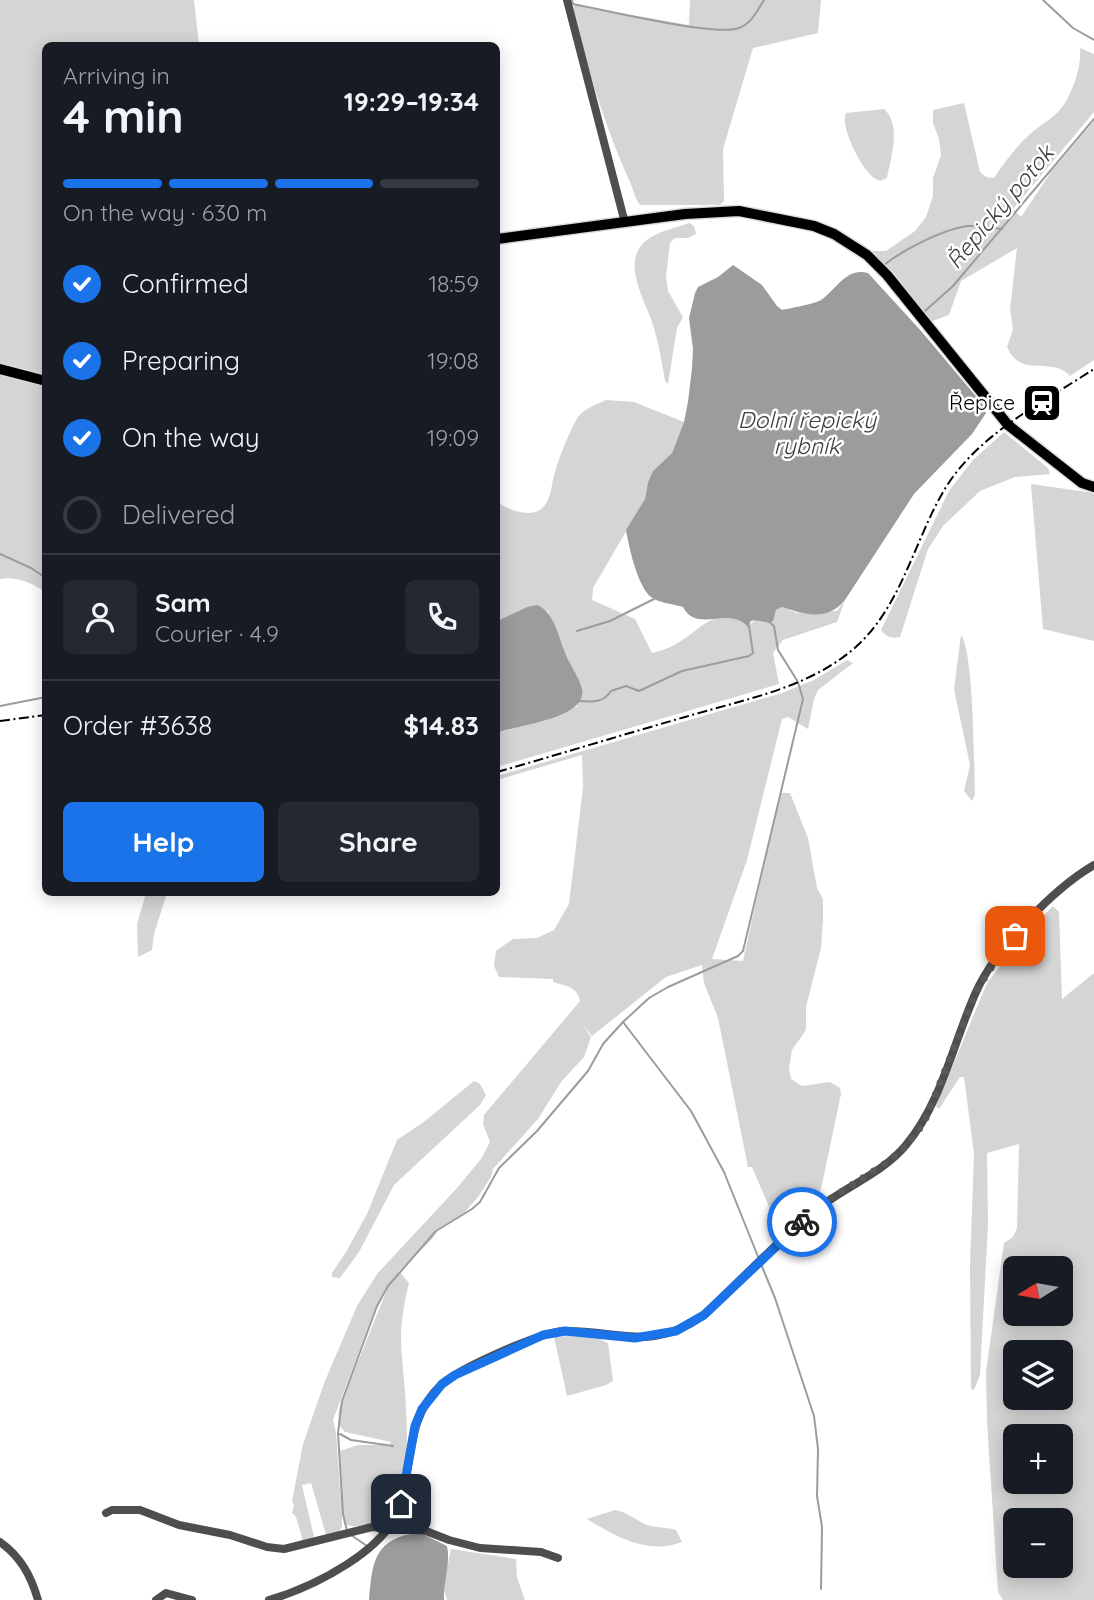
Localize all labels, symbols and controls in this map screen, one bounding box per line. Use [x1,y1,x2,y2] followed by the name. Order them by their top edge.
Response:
[63,61,170,90] text: Arriving in
[344,85,479,118] text: 19:29–19:34
[63,87,184,145] text: 4 min
[939,138,1061,274] water label: Řepický potok
[63,198,267,227] text: On the way · 630 m
[63,265,101,303] icon: check
[122,267,249,300] text: Confirmed
[428,269,479,298] text: 18:59
[63,342,101,380] icon: check
[122,344,240,377] text: Preparing
[427,346,479,375] text: 19:08
[1021,382,1063,424] station icon: Řepice
[949,389,1015,415] place label: Řepice
[738,405,878,460] water label: Dolní řepický rybník
[63,419,101,457] icon: check
[122,421,260,454] text: On the way
[427,423,479,452] text: 19:09
[122,498,235,531] text: Delivered
[63,580,137,654] button: person
[405,580,479,654] button: phone
[155,586,211,619] text: Sam
[155,619,279,648] text: Courier · 4.9
[63,709,212,742] text: Order #3638
[403,709,479,742] text: $14.83
[63,802,264,882] button: Help
[278,802,479,882] button: Share
[985,906,1045,966] pin
[996,917,1034,955] icon: bag
[767,1187,837,1257] courier
[783,1203,821,1241] icon: bike
[1003,1256,1073,1326] north arrow
[1003,1256,1073,1578] map controls
[1003,1340,1073,1410] button: layers
[1003,1424,1073,1494] button: +
[371,1474,431,1534] pin
[382,1485,420,1523] icon: home
[1003,1508,1073,1578] button: −

